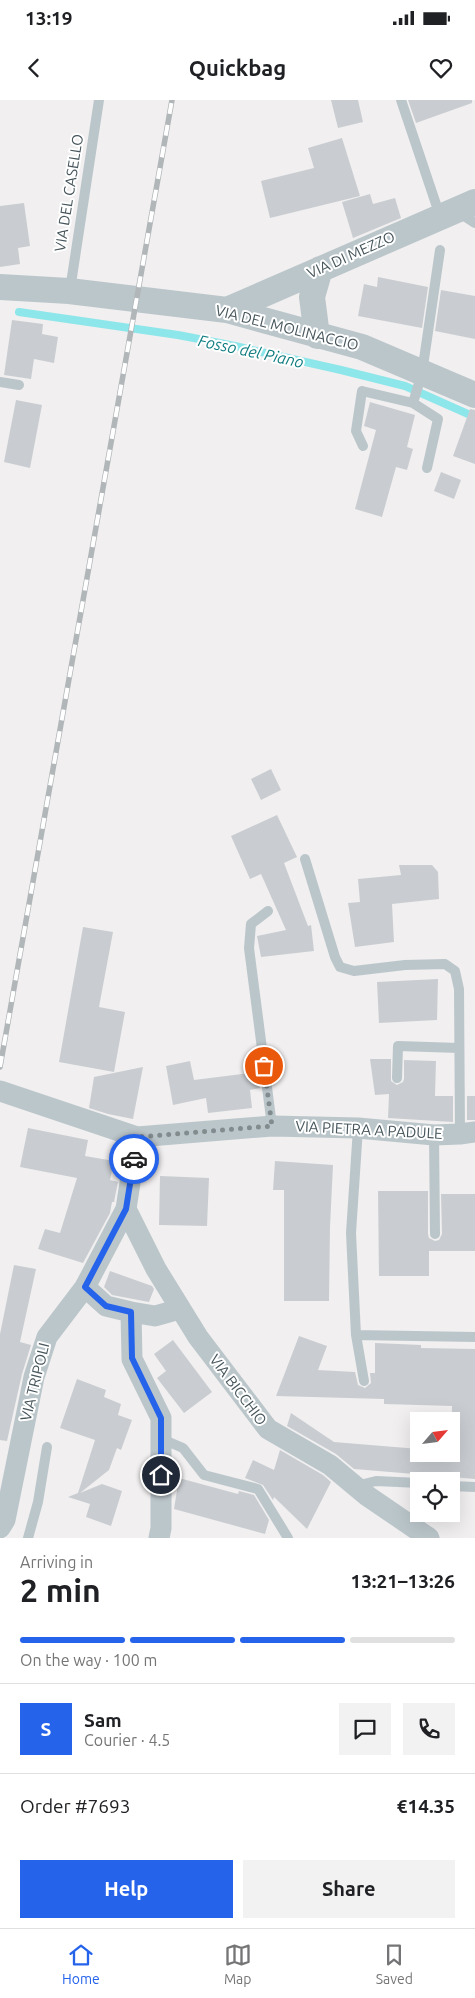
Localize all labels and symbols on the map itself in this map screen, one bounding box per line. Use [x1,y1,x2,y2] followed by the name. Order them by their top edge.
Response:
[51,133,86,253] street label: VIA DEL CASELLO
[304,228,397,281] street label: VIA DI MEZZO
[214,302,360,354] street label: VIA DEL MOLINACCIO
[197,331,306,371] water label: Fosso del Piano
[243,1045,285,1087] pin
[295,1117,443,1142] street label: VIA PIETRA A PADULE
[109,1134,159,1184] courier
[17,1341,52,1423] street label: VIA TRIPOLI
[206,1351,270,1428] street label: VIA BICCHIO
[410,1412,460,1462] north arrow
[140,1454,182,1496] pin

